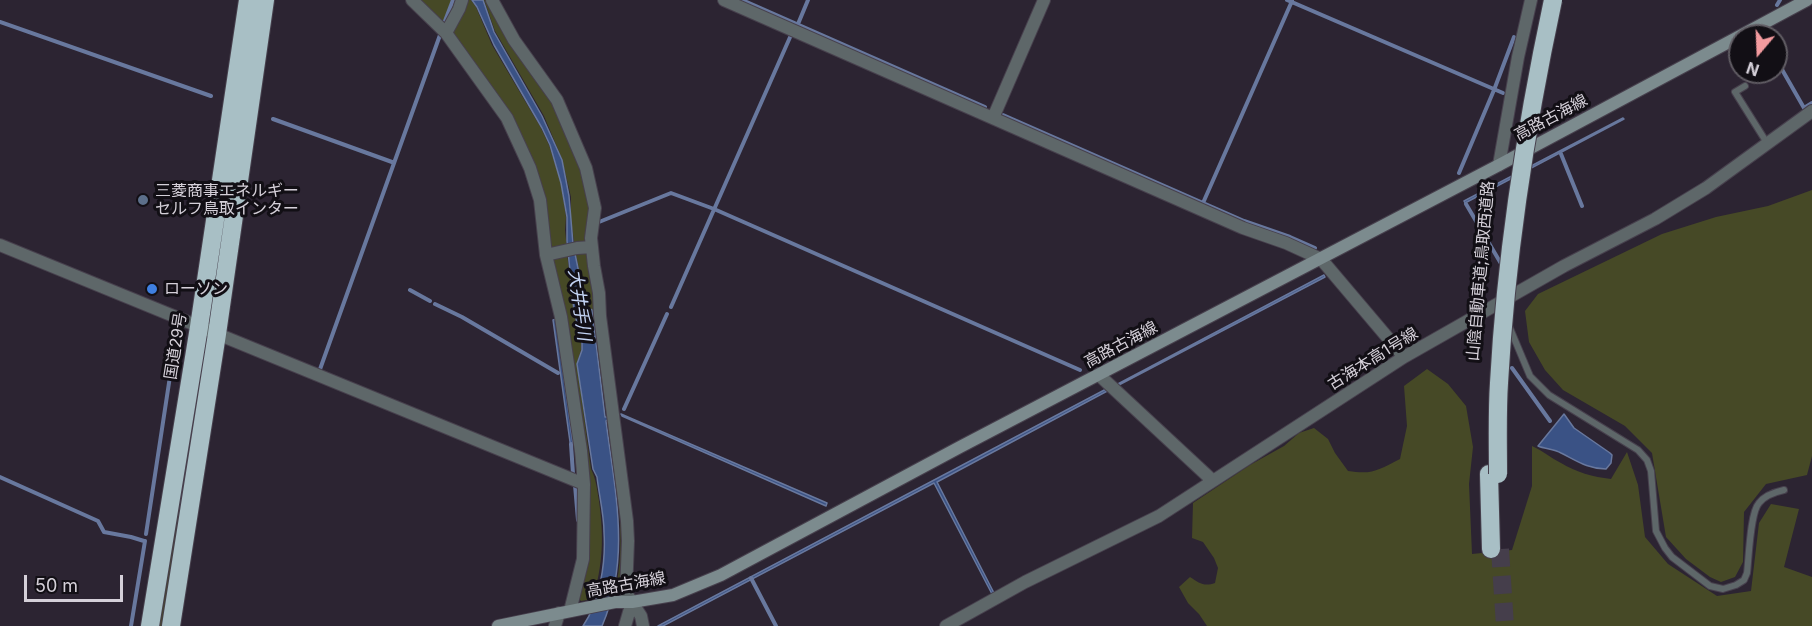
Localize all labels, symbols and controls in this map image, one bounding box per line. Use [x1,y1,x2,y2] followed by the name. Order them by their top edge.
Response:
[1728,24,1788,84] north arrow
[1744,58,1762,81] text: N
[1511,91,1591,145] street label: 高路古海線
[1464,180,1498,362] street label: 山陰自動車道;鳥取西道路
[155,181,299,219] place label: 三菱商事エネルギー セルフ鳥取インター
[136,193,150,207] marker: 三菱商事エネルギー セルフ鳥取インター
[563,268,595,342] water label: 大井手川
[164,279,228,299] place label: ローソン
[145,282,159,296] marker: ローソン
[161,311,191,381] street label: 国道29号
[1081,318,1161,372] street label: 高路古海線
[1324,324,1422,394] street label: 古海本高1号線
[27,563,126,601] scale bar
[585,569,667,601] street label: 高路古海線
[35,575,78,596] text: 50 m

